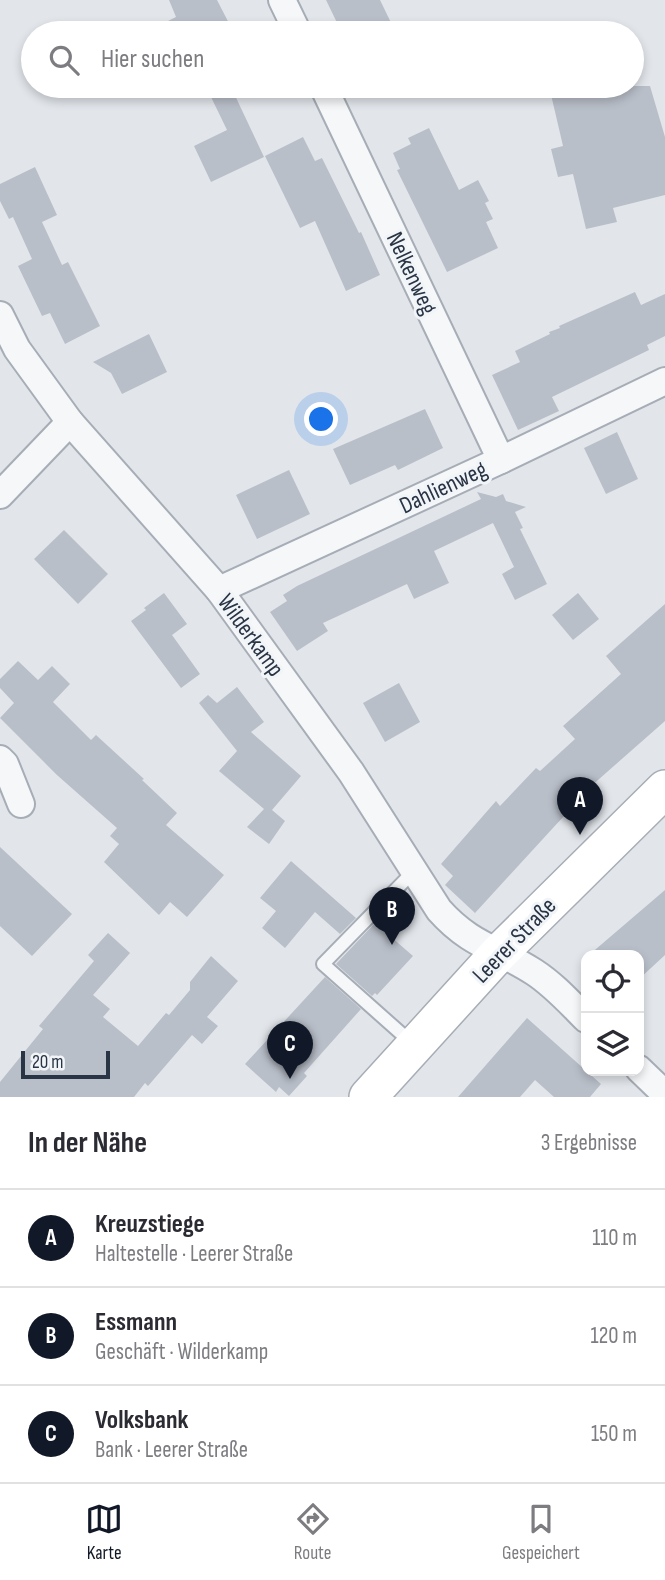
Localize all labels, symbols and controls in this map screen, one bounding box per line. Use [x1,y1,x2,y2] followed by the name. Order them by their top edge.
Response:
[21,21,644,98] search box
[45,41,83,79] icon: search
[101,44,204,75] text: Hier suchen
[380,227,443,319] street label: Nelkenweg
[304,402,338,436] your location
[395,455,492,520] street label: Dahlienweg
[211,588,290,682] street label: Wilderkamp
[557,777,603,835] pin: A
[369,887,415,945] pin: B
[466,891,562,989] street label: Leerer Straße
[581,950,644,1076] map controls
[581,950,644,1013] button: locate
[581,1013,644,1076] button: layers
[267,1021,313,1079] pin: C
[21,1048,110,1080] scale bar
[32,1051,64,1074] text: 20 m
[28,1125,147,1161] text: In der Nähe
[541,1129,637,1157] text: 3 Ergebnisse
[95,1209,205,1240] text: Kreuzstiege
[46,1224,56,1252] text: A
[592,1224,637,1252] text: 110 m
[95,1240,293,1268] text: Haltestelle · Leerer Straße
[95,1307,177,1338] text: Essmann
[46,1322,56,1350] text: B
[591,1322,637,1350] text: 120 m
[95,1338,268,1366] text: Geschäft · Wilderkamp
[95,1405,188,1436] text: Volksbank
[45,1420,57,1448] text: C
[591,1420,637,1448] text: 150 m
[95,1436,248,1464] text: Bank · Leerer Straße
[85,1500,123,1565] tab: Karte
[294,1500,332,1565] tab: Route
[502,1500,580,1565] tab: Gespeichert

